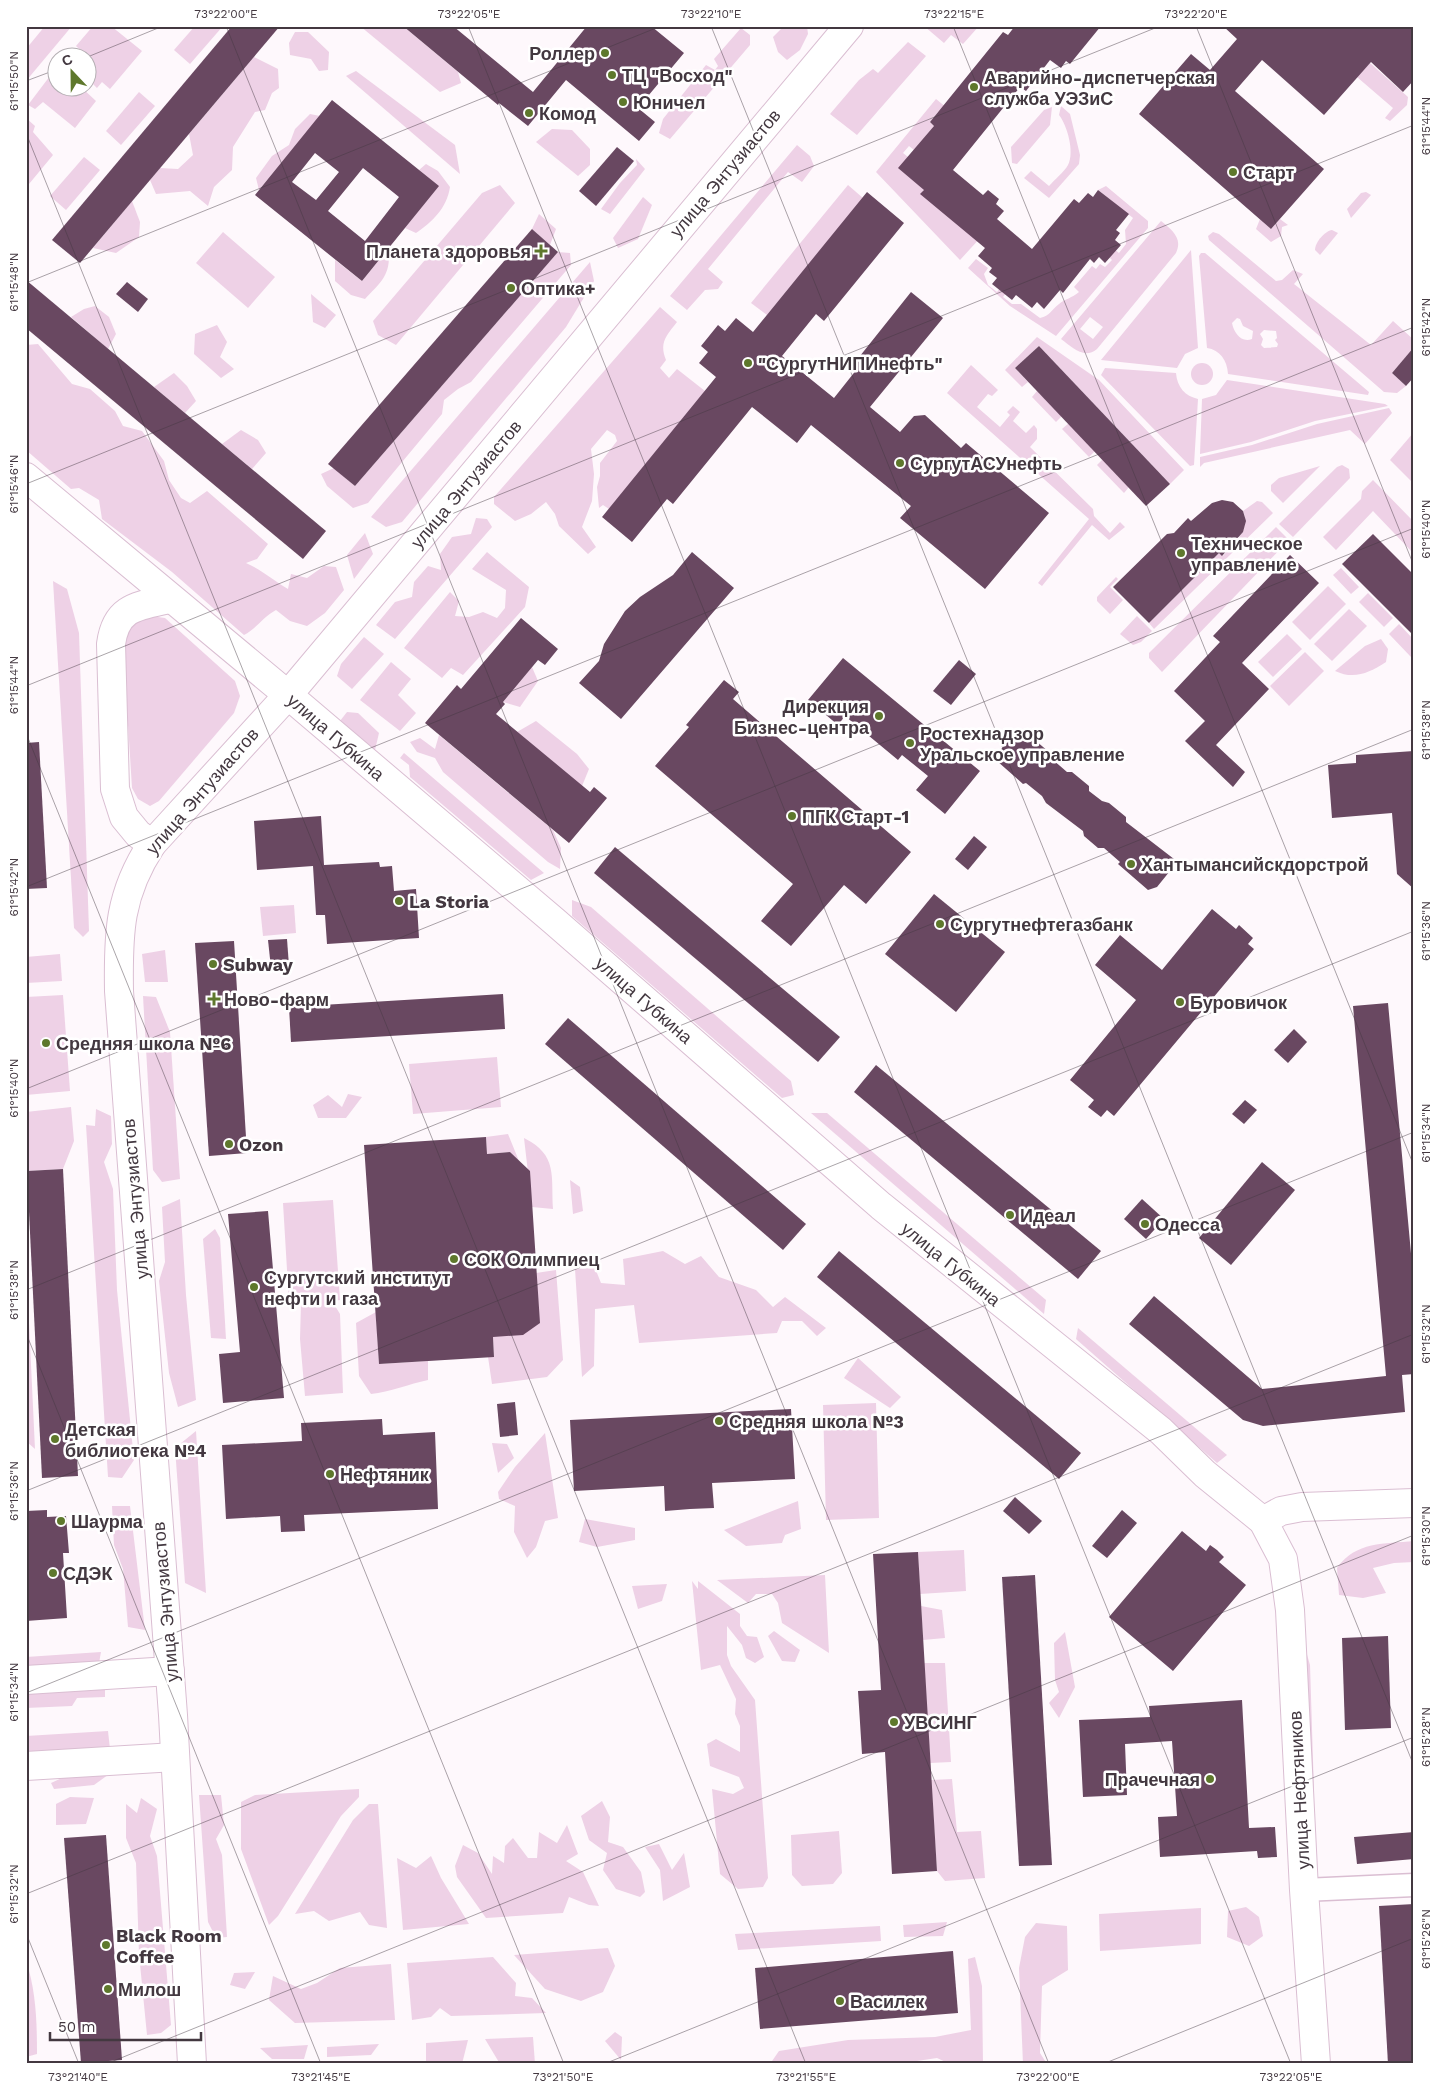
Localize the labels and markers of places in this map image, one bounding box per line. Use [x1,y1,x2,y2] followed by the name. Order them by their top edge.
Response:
[529,43,595,64] place label: Роллер
[599,47,611,59] marker: Роллер
[622,65,733,86] place label: ТЦ "Восход"
[984,67,1215,109] place label: Аварийно-диспетчерская служба УЭЗиС
[606,69,618,81] marker: ТЦ "Восход"
[968,81,980,93] marker: Аварийно-диспетчерская служба УЭЗиС
[633,92,705,113] place label: Юничел
[617,96,629,108] marker: Юничел
[539,103,597,124] place label: Комод
[523,107,535,119] marker: Комод
[1243,162,1295,183] place label: Старт
[1227,166,1239,178] marker: Старт
[366,241,531,262] place label: Планета здоровья
[535,245,547,257] marker: Планета здоровья
[521,278,596,299] place label: Оптика+
[505,282,517,294] marker: Оптика+
[758,353,943,374] place label: "СургутНИПИнефть"
[742,357,754,369] marker: "СургутНИПИнефть"
[910,453,1062,474] place label: СургутАСУнефть
[894,457,906,469] marker: СургутАСУнефть
[1191,533,1303,575] place label: Техническое управление
[1175,547,1187,559] marker: Техническое управление
[734,696,870,738] place label: Дирекция Бизнес-центра
[873,710,885,722] marker: Дирекция Бизнес-центра
[920,723,1125,765] place label: Ростехнадзор Уральское управление
[904,737,916,749] marker: Ростехнадзор Уральское управление
[802,806,909,827] place label: ПГК Старт-1
[786,810,798,822] marker: ПГК Старт-1
[1141,854,1369,875] place label: Хантымансийскдорстрой
[1125,858,1137,870] marker: Хантымансийскдорстрой
[409,891,489,912] place label: La Storia
[393,895,405,907] marker: La Storia
[950,914,1134,935] place label: Сургутнефтегазбанк
[934,918,946,930] marker: Сургутнефтегазбанк
[223,954,294,975] place label: Subway
[207,958,219,970] marker: Subway
[224,989,329,1010] place label: Ново-фарм
[1190,992,1288,1013] place label: Буровичок
[208,993,220,1005] marker: Ново-фарм
[1174,996,1186,1008] marker: Буровичок
[56,1033,231,1054] place label: Средняя школа №6
[40,1037,52,1049] marker: Средняя школа №6
[239,1134,283,1155] place label: Ozon
[223,1138,235,1150] marker: Ozon
[1020,1205,1076,1226] place label: Идеал
[1004,1209,1016,1221] marker: Идеал
[1155,1214,1221,1235] place label: Одесса
[1139,1218,1151,1230] marker: Одесса
[464,1249,599,1270] place label: СОК Олимпиец
[448,1253,460,1265] marker: СОК Олимпиец
[264,1267,451,1309] place label: Сургутский институт нефти и газа
[248,1281,260,1293] marker: Сургутский институт нефти и газа
[729,1411,904,1432] place label: Средняя школа №3
[713,1415,725,1427] marker: Средняя школа №3
[65,1419,207,1461] place label: Детская библиотека №4
[49,1433,61,1445] marker: Детская библиотека №4
[340,1464,430,1485] place label: Нефтяник
[324,1468,336,1480] marker: Нефтяник
[71,1511,144,1532] place label: Шаурма
[55,1515,67,1527] marker: Шаурма
[63,1563,113,1584] place label: СДЭК
[47,1567,59,1579] marker: СДЭК
[904,1712,977,1733] place label: УВСИНГ
[888,1716,900,1728] marker: УВСИНГ
[1105,1769,1200,1790] place label: Прачечная
[1204,1773,1216,1785] marker: Прачечная
[116,1925,222,1967] place label: Black Room Coffee
[100,1939,112,1951] marker: Black Room Coffee
[118,1979,181,2000] place label: Милош
[102,1983,114,1995] marker: Милош
[850,1991,925,2012] place label: Василек
[834,1995,846,2007] marker: Василек

